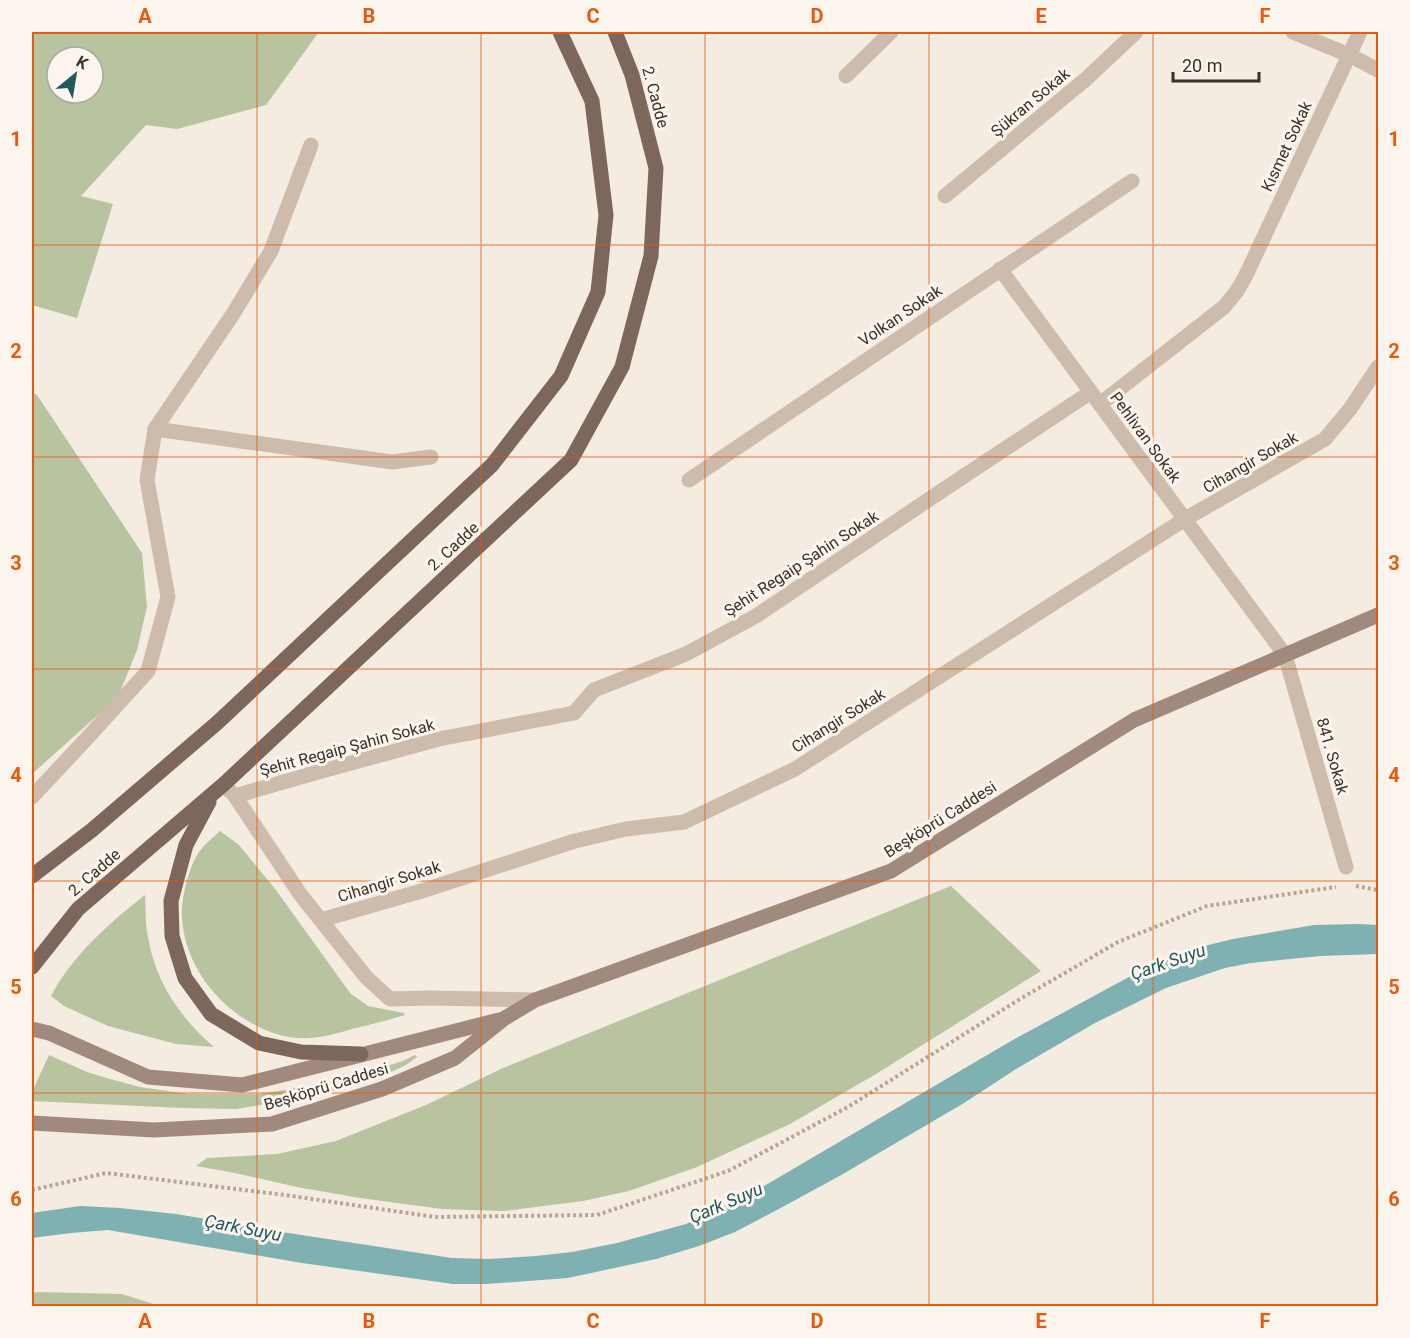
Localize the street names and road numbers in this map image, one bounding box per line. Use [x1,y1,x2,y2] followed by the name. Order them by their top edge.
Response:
[987,63,1074,141] street label: Şükran Sokak
[638,64,673,130] street label: 2. Cadde
[1257,97,1316,194] street label: Kısmet Sokak
[855,280,946,350] street label: Volkan Sokak
[1106,388,1185,487] street label: Pehlivan Sokak
[1199,427,1302,497] street label: Cihangir Sokak
[721,506,883,620] street label: Şehit Regaip Şahin Sokak
[424,518,483,575] street label: 2. Cadde
[788,684,889,757] street label: Cihangir Sokak
[258,715,437,780] street label: Şehit Regaip Şahin Sokak
[1313,716,1353,797] street label: 841. Sokak
[881,777,1000,862] street label: Beşköprü Caddesi
[64,845,124,900] street label: 2. Cadde
[335,857,444,906] street label: Cihangir Sokak
[262,1059,391,1114] street label: Beşköprü Caddesi

